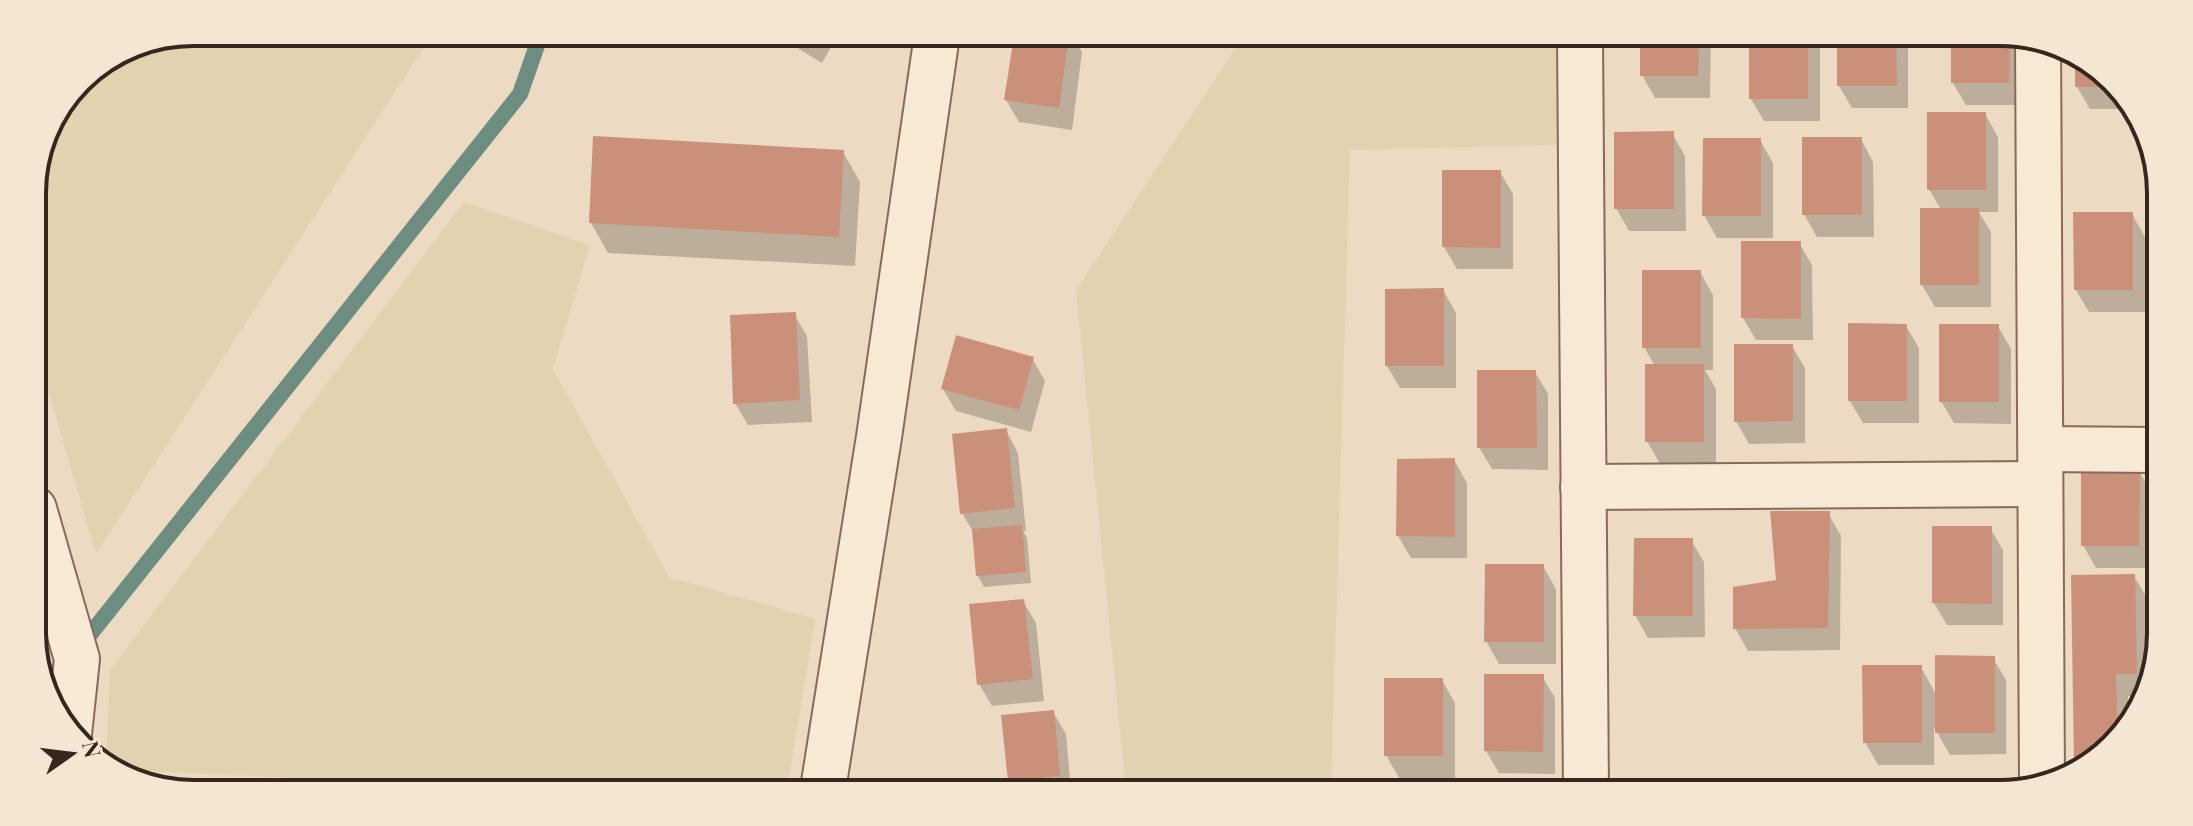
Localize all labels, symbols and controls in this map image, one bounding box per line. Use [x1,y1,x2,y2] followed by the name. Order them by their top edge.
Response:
[32,714,112,794] north arrow
[76,738,109,760] text: N

